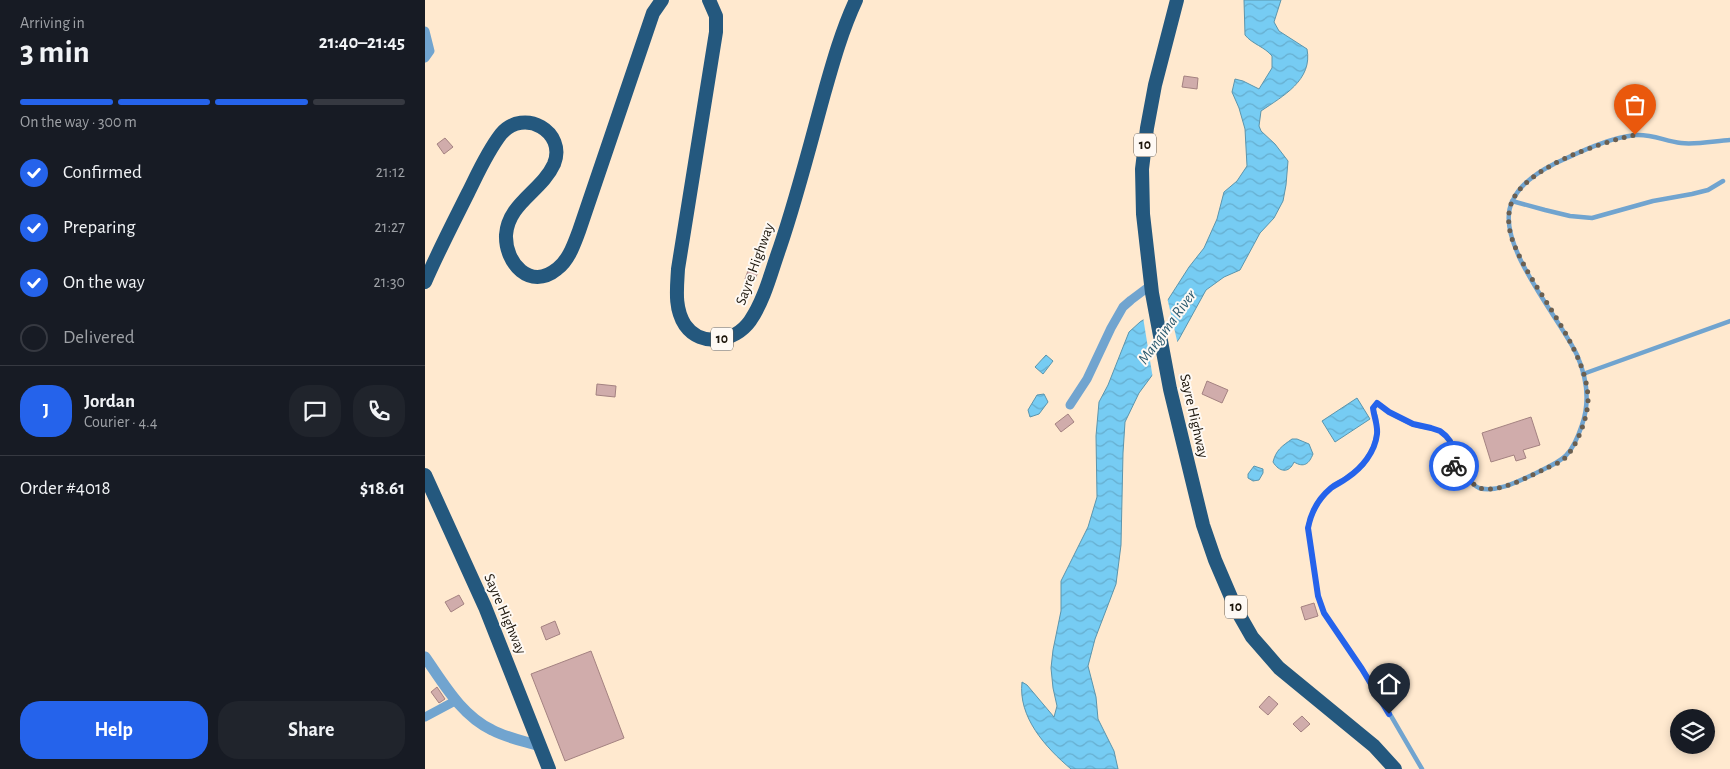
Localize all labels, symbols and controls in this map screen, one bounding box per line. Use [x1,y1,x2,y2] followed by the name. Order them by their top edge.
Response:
[20,15,85,31] text: Arriving in
[319,33,405,52] text: 21:40–21:45
[20,36,90,68] text: 3 min
[1614,84,1656,135] pin
[1621,91,1649,119] icon: bag
[20,114,137,130] text: On the way · 300 m
[1134,134,1156,156] road number: 10
[20,159,48,187] icon: check
[63,163,142,182] text: Confirmed
[376,164,405,180] text: 21:12
[20,214,48,242] icon: check
[63,218,136,237] text: Preparing
[375,219,405,235] text: 21:27
[733,221,777,307] street label: Sayre Highway
[20,269,48,297] icon: check
[63,273,145,292] text: On the way
[374,274,405,290] text: 21:30
[1135,286,1200,367] water label: Mangima River
[63,328,135,347] text: Delivered
[711,328,733,350] road number: 10
[1177,372,1211,460] street label: Sayre Highway
[289,385,341,437] button: chat
[353,385,405,437] button: phone
[84,392,135,411] text: Jordan
[43,401,49,420] text: J
[84,414,157,430] text: Courier · 4.4
[1429,441,1479,491] courier
[1440,452,1468,480] icon: bike
[20,479,111,498] text: Order #4018
[360,479,405,498] text: $18.61
[481,572,529,657] street label: Sayre Highway
[1225,596,1247,618] road number: 10
[1368,663,1410,714] pin
[1375,670,1403,698] icon: home
[20,701,208,759] button: Help
[218,701,405,759] button: Share
[1670,709,1715,754] map controls
[1670,709,1715,754] button: layers

